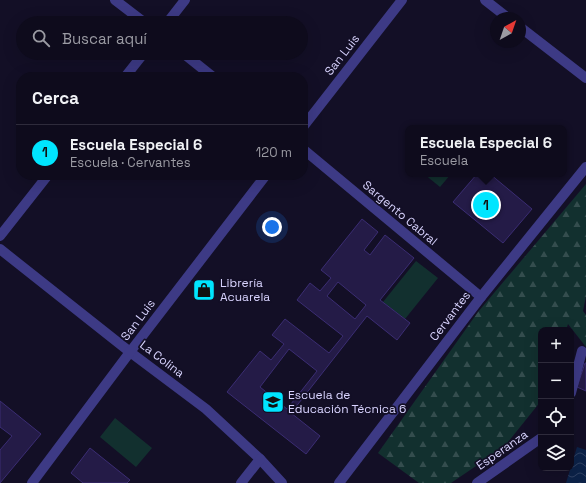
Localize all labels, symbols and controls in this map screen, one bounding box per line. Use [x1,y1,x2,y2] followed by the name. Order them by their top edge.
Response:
[490,12,526,48] north arrow
[16,16,308,60] search box
[30,27,52,49] icon: search
[62,29,147,48] text: Buscar aquí
[321,31,363,79] street label: San Luis
[32,87,79,109] text: Cerca
[405,125,567,177] popup
[420,133,552,152] text: Escuela Especial 6
[70,135,202,154] text: Escuela Especial 6
[42,144,48,161] text: 1
[256,144,292,161] text: 120 m
[420,152,468,169] text: Escuela
[70,154,191,171] text: Escuela · Cervantes
[359,177,441,249] street label: Sargento Cabral
[473,190,499,220] pin: 1
[262,217,282,237] your location
[220,275,270,305] place label: Librería Acuarela
[191,277,217,303] shop icon: Librería Acuarela
[426,288,474,344] street label: Cervantes
[117,296,159,344] street label: San Luis
[538,327,574,471] map controls
[538,327,574,363] button: +
[137,337,188,381] street label: La Colina
[538,363,574,399] button: −
[288,387,406,417] place label: Escuela de Educación Técnica 6
[260,389,286,415] school or university icon: Escuela de Educación Técnica 6
[538,399,574,435] button: locate
[473,426,531,474] street label: Esperanza
[538,435,574,471] button: layers

